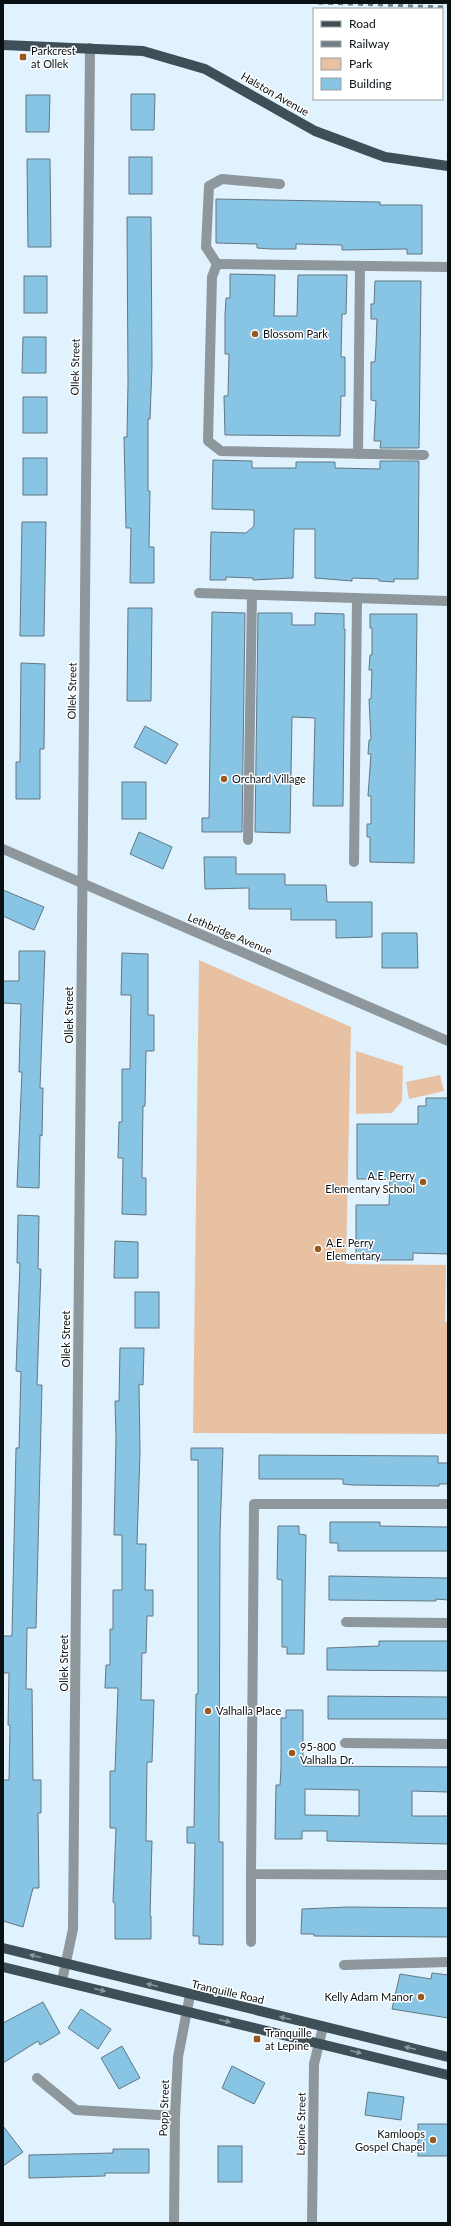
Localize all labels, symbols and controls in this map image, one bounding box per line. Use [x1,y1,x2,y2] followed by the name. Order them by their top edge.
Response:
[313,8,443,100] legend
[349,16,376,31] text: Road
[349,36,390,51] text: Railway
[31,44,76,70] place label: Parkcrest at Ollek
[18,52,28,62] marker: Parkcrest at Ollek
[349,56,373,71] text: Park
[239,69,312,118] street label: Halston Avenue
[349,76,392,91] text: Building
[263,327,328,340] place label: Blossom Park
[250,329,260,339] marker: Blossom Park
[68,338,81,396] street label: Ollek Street
[65,662,78,720] street label: Ollek Street
[232,772,306,785] place label: Orchard Village
[219,774,229,784] marker: Orchard Village
[186,910,274,957] street label: Lethbridge Avenue
[62,986,75,1044] street label: Ollek Street
[325,1169,415,1195] place label: A.E. Perry Elementary School
[418,1177,428,1187] marker: A.E. Perry Elementary School
[326,1236,381,1262] place label: A.E. Perry Elementary
[313,1244,323,1254] marker: A.E. Perry Elementary
[59,1310,72,1368] street label: Ollek Street
[57,1634,70,1692] street label: Ollek Street
[216,1704,282,1717] place label: Valhalla Place
[203,1706,213,1716] marker: Valhalla Place
[300,1740,354,1766] place label: 95-800 Valhalla Dr.
[287,1748,297,1758] marker: 95-800 Valhalla Dr.
[29,1953,41,1959] one-way arrow
[191,1977,266,2006] street label: Tranquille Road
[146,1982,158,1988] one-way arrow
[94,1988,106,1994] one-way arrow
[325,1990,413,2003] place label: Kelly Adam Manor
[416,1992,426,2002] marker: Kelly Adam Manor
[279,2014,291,2020] one-way arrow
[218,2018,231,2024] one-way arrow
[265,2026,312,2052] place label: Tranquille at Lepine
[252,2034,262,2044] marker: Tranquille at Lepine
[404,2045,416,2051] one-way arrow
[350,2050,363,2056] one-way arrow
[156,2079,171,2137] street label: Popp Street
[293,2092,308,2156] street label: Lepine Street
[355,2127,425,2153] place label: Kamloops Gospel Chapel
[428,2135,438,2145] marker: Kamloops Gospel Chapel

